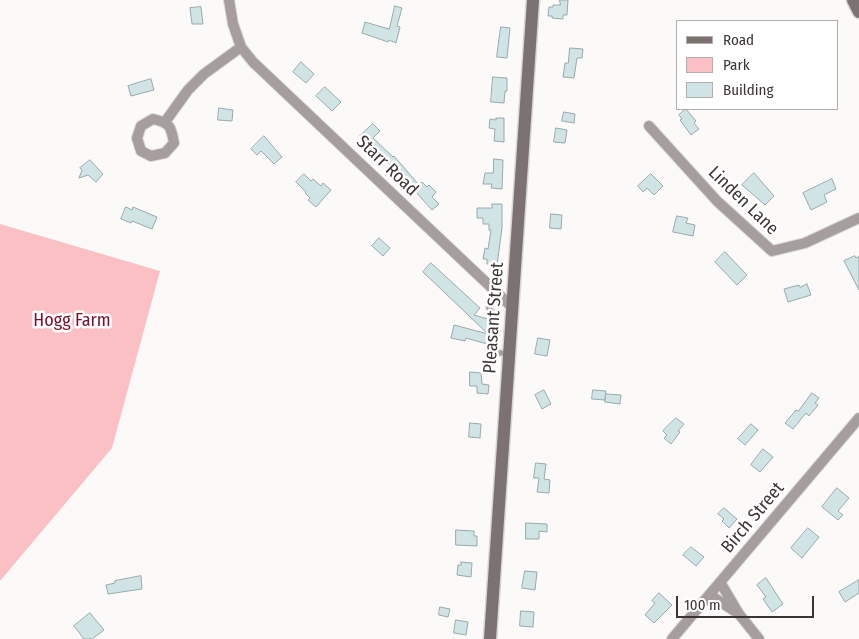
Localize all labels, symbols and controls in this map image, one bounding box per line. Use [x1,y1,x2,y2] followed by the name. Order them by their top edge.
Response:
[676,20,839,110] legend
[723,31,754,49] text: Road
[723,56,750,74] text: Park
[723,81,774,99] text: Building
[352,131,422,201] street label: Starr Road
[703,162,783,240] street label: Linden Lane
[479,262,509,374] street label: Pleasant Street
[33,310,111,332] park label: Hogg Farm
[717,478,789,558] street label: Birch Street
[679,586,816,618] scale bar
[684,596,721,614] text: 100 m

